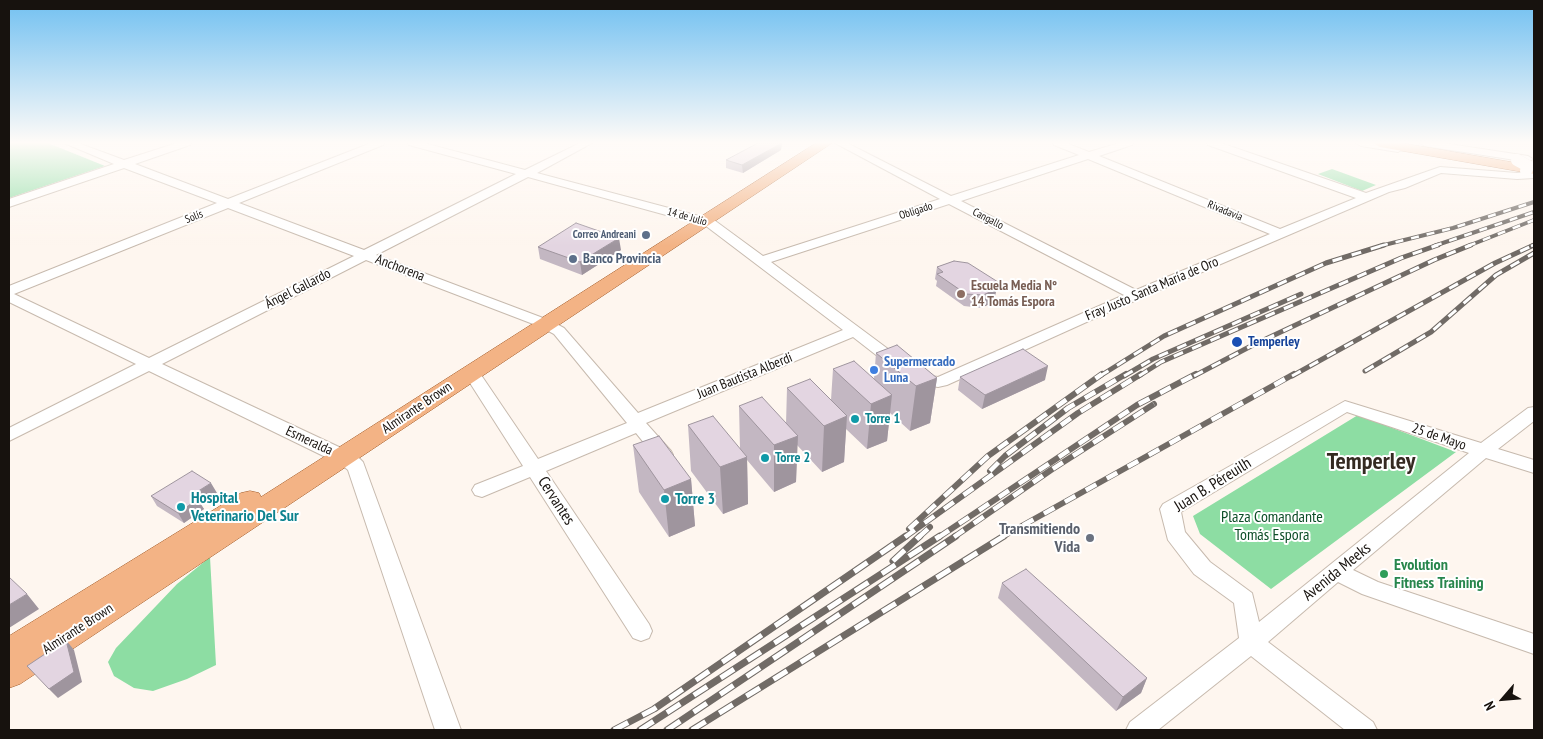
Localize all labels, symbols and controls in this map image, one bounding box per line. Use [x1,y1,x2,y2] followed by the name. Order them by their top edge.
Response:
[1206,198,1244,224] street label: Rivadavia
[898,199,934,223] street label: Obligado
[665,205,709,229] street label: 14 de Julio
[970,206,1006,232] street label: Cangallo
[183,207,205,227] street label: Solís
[573,228,636,242] place label: Correo Andreani
[640,229,652,241] marker: Correo Andreani
[373,251,427,285] street label: Anchorena
[583,251,661,267] place label: Banco Provincia
[567,253,579,265] marker: Banco Provincia
[1083,253,1221,325] street label: Fray Justo Santa María de Oro
[262,265,334,313] street label: Ángel Gallardo
[971,278,1057,310] place label: Escuela Media N° 14 Tomás Espora
[955,288,967,300] marker: Escuela Media N° 14 Tomás Espora
[1248,334,1300,350] place label: Temperley
[1230,335,1244,349] marker: Temperley
[695,349,795,403] street label: Juan Bautista Alberdi
[884,354,955,387] place label: Supermercado Luna
[868,364,880,376] marker: Supermercado Luna
[379,378,455,438] street label: Almirante Brown
[865,411,900,427] place label: Torre 1
[849,413,861,425] marker: Torre 1
[1410,420,1468,454] street label: 25 de Mayo
[283,423,335,459] street label: Esmeralda
[1327,448,1415,476] district label: Temperley
[775,450,810,466] place label: Torre 2
[759,452,771,464] marker: Torre 2
[1171,454,1255,516] street label: Juan B. Péreuilh
[533,473,579,529] street label: Cervantes
[191,488,299,526] place label: Hospital Veterinario Del Sur
[675,489,715,509] place label: Torre 3
[659,493,671,505] marker: Torre 3
[175,501,187,513] marker: Hospital Veterinario Del Sur
[1221,507,1323,545] park label: Plaza Comandante Tomás Espora
[999,519,1080,557] place label: Transmitiendo Vida
[1084,532,1096,544] marker: Transmitiendo Vida
[1299,539,1375,605] street label: Avenida Meeks
[1394,555,1484,593] place label: Evolution Fitness Training
[1378,568,1390,580] marker: Evolution Fitness Training
[40,600,116,658] street label: Almirante Brown
[1478,674,1528,724] north arrow
[1480,698,1499,713] text: N

